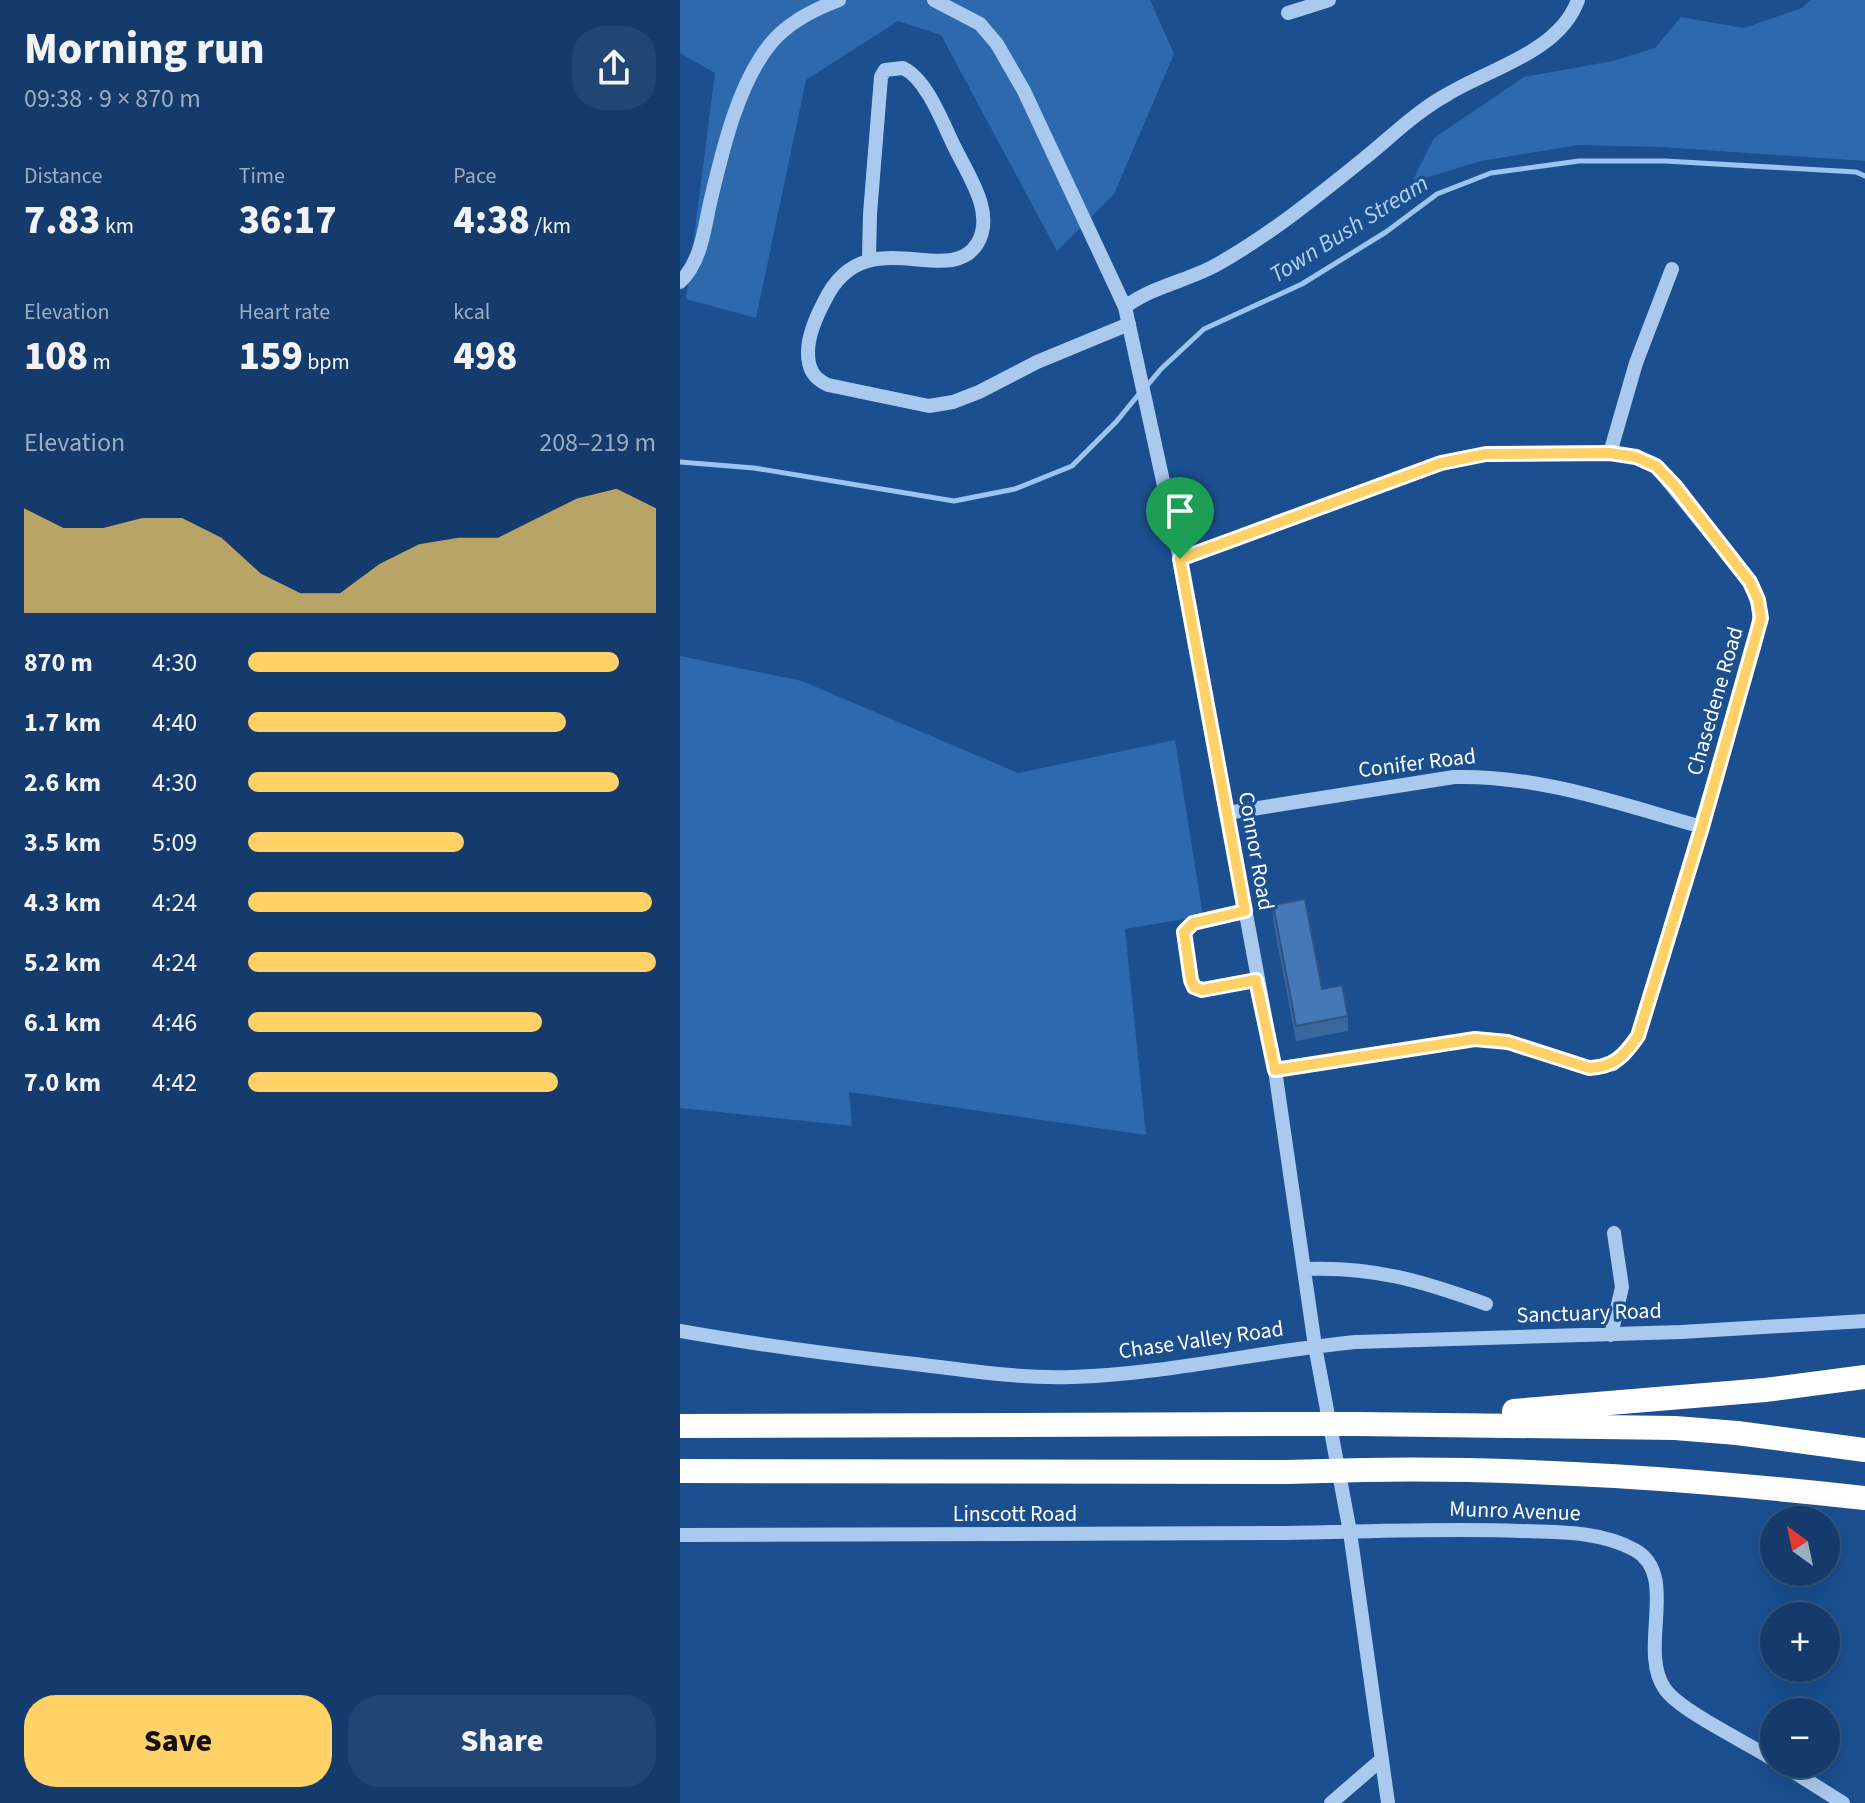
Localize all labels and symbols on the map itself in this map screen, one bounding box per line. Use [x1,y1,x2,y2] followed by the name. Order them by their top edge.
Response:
[1263,166,1435,292] water label: Town Bush Stream
[1146,477,1214,559] pin
[1678,623,1752,779] street label: Chasedene Road
[1356,740,1478,786] street label: Conifer Road
[1230,789,1282,913] street label: Connor Road
[1516,1294,1662,1332] street label: Sanctuary Road
[1116,1313,1286,1367] street label: Chase Valley Road
[1449,1493,1581,1529] street label: Munro Avenue
[953,1498,1077,1530] street label: Linscott Road
[1760,1506,1840,1586] north arrow

